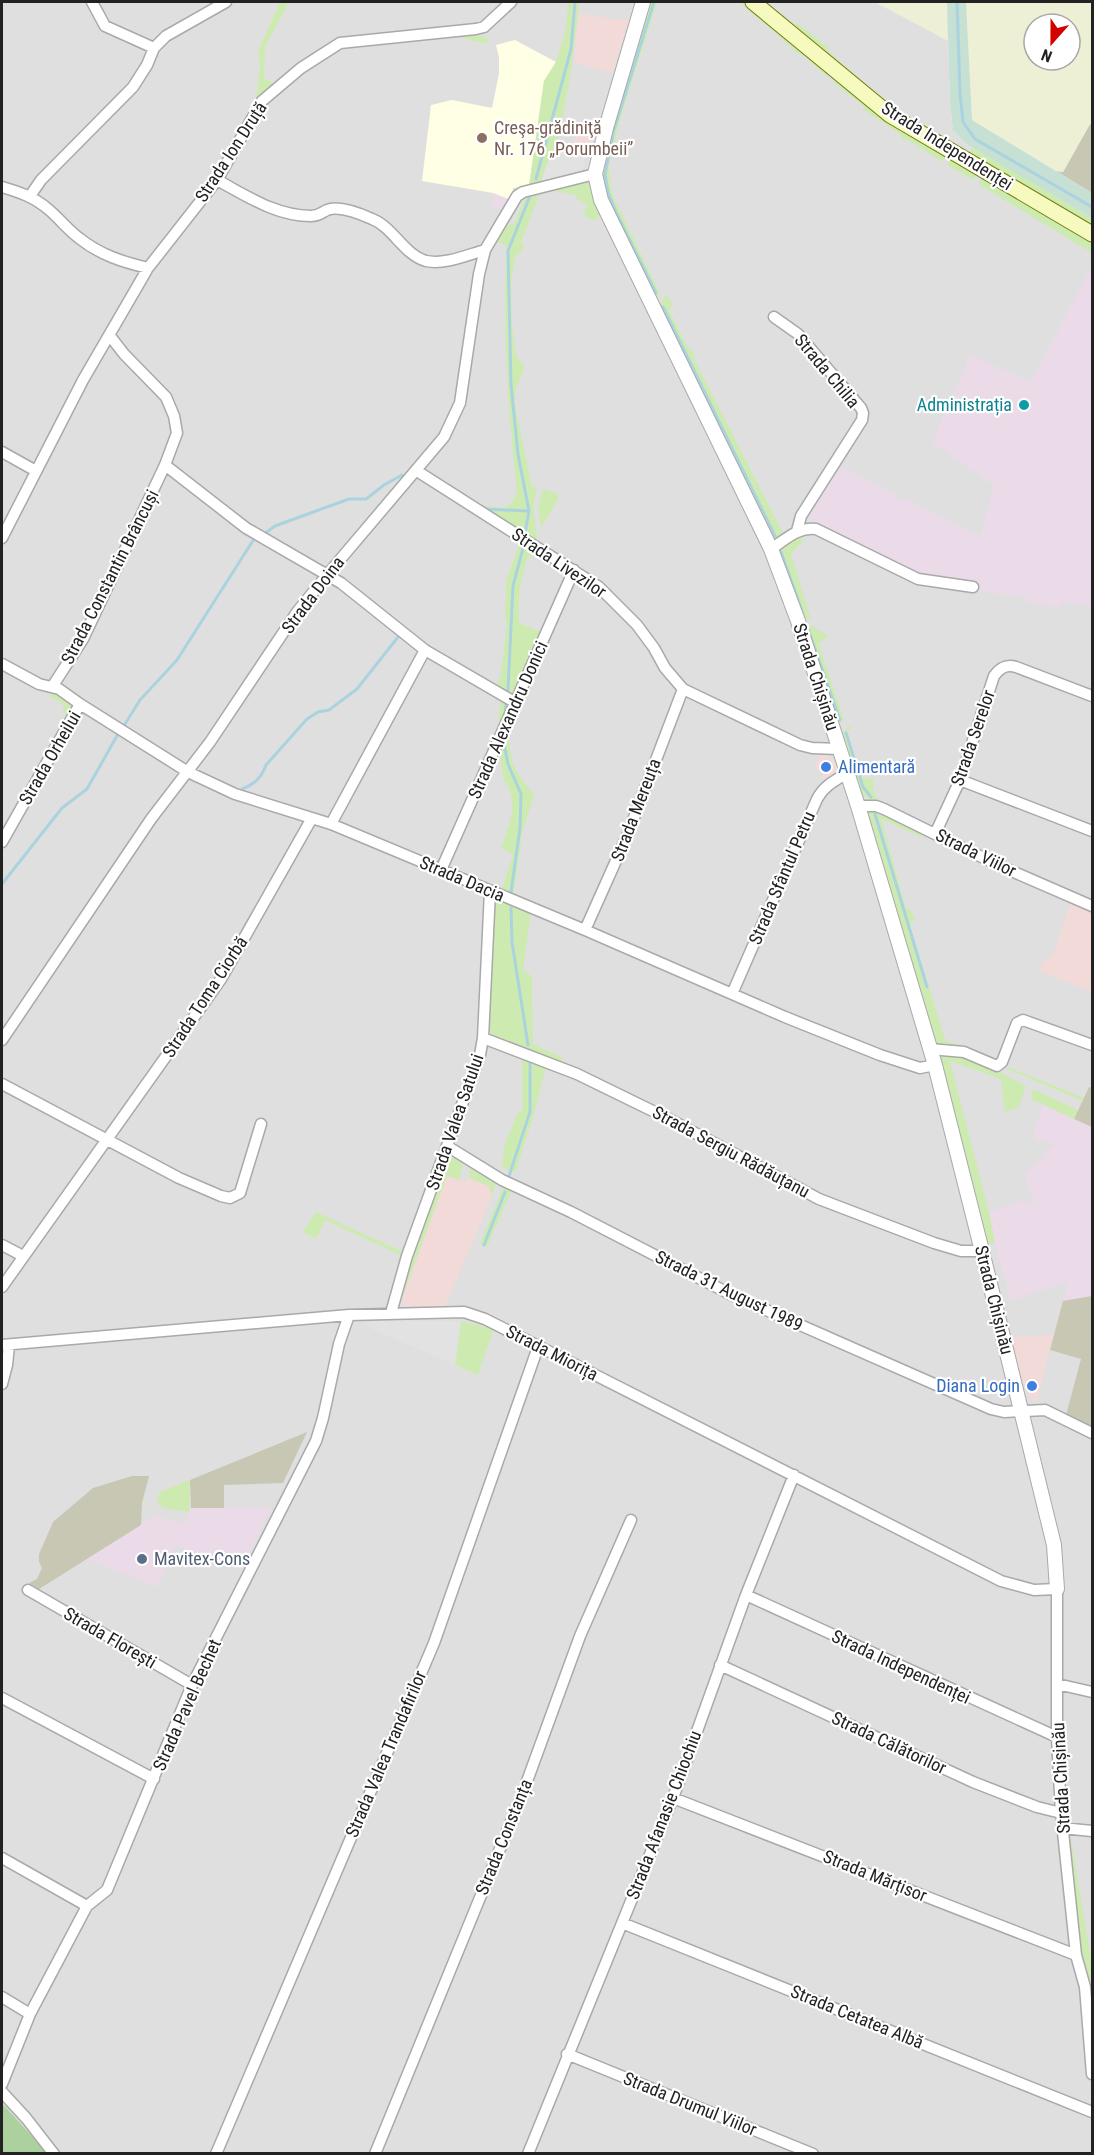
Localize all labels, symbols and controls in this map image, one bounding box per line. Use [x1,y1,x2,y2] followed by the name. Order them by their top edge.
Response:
[1022,12,1082,72] north arrow
[1039,45,1055,66] text: N
[877,97,1017,195] street label: Strada Independenței
[190,98,272,206] street label: Strada Ion Druță
[494,117,633,159] place label: Creşa-grădiniţă Nr. 176 „Porumbeii”
[475,131,489,145] marker: Creşa-grădiniţă Nr. 176 „Porumbeii”
[790,329,864,412] street label: Strada Chilia
[917,394,1012,416] place label: Administrația
[1017,398,1031,412] marker: Administrația
[56,486,164,668] street label: Strada Constantin Brâncuși
[508,523,611,602] street label: Strada Livezilor
[277,552,348,637] street label: Strada Doina
[788,621,844,733] street label: Strada Chișinău
[463,638,552,802] street label: Strada Alexandru Donici
[946,687,999,789] street label: Strada Serelor
[14,707,85,808] street label: Strada Orheilui
[606,755,666,865] street label: Strada Mereuța
[838,756,915,777] place label: Alimentară
[819,760,833,774] marker: Alimentară
[744,808,819,948] street label: Strada Sfântul Petru
[932,824,1020,881] street label: Strada Viilor
[417,851,508,906] street label: Strada Dacia
[158,932,251,1061] street label: Strada Toma Ciorbă
[421,1051,488,1193] street label: Strada Valea Satului
[649,1101,813,1203] street label: Strada Sergiu Rădăuțanu
[970,1243,1018,1357] street label: Strada Chișinău
[652,1246,807,1335] street label: Strada 31 August 1989
[502,1320,602,1386] street label: Strada Miorița
[936,1375,1020,1396] place label: Diana Login
[1025,1379,1039,1393] marker: Diana Login
[154,1548,250,1569] place label: Mavitex-Cons
[135,1552,149,1566] marker: Mavitex-Cons
[60,1603,160,1673] street label: Strada Florești
[828,1625,974,1709] street label: Strada Independenței
[148,1636,225,1774] street label: Strada Pavel Bechet
[341,1667,430,1840] street label: Strada Valea Trandafirilor
[829,1707,950,1779] street label: Strada Călătorilor
[1047,1722,1075,1834] street label: Strada Chișinău
[622,1728,705,1902] street label: Strada Afanasie Chiochiu
[471,1776,537,1898] street label: Strada Constanța
[820,1845,931,1907] street label: Strada Mărțisor
[788,1980,927,2053] street label: Strada Cetatea Albă
[620,2067,760,2140] street label: Strada Drumul Viilor

